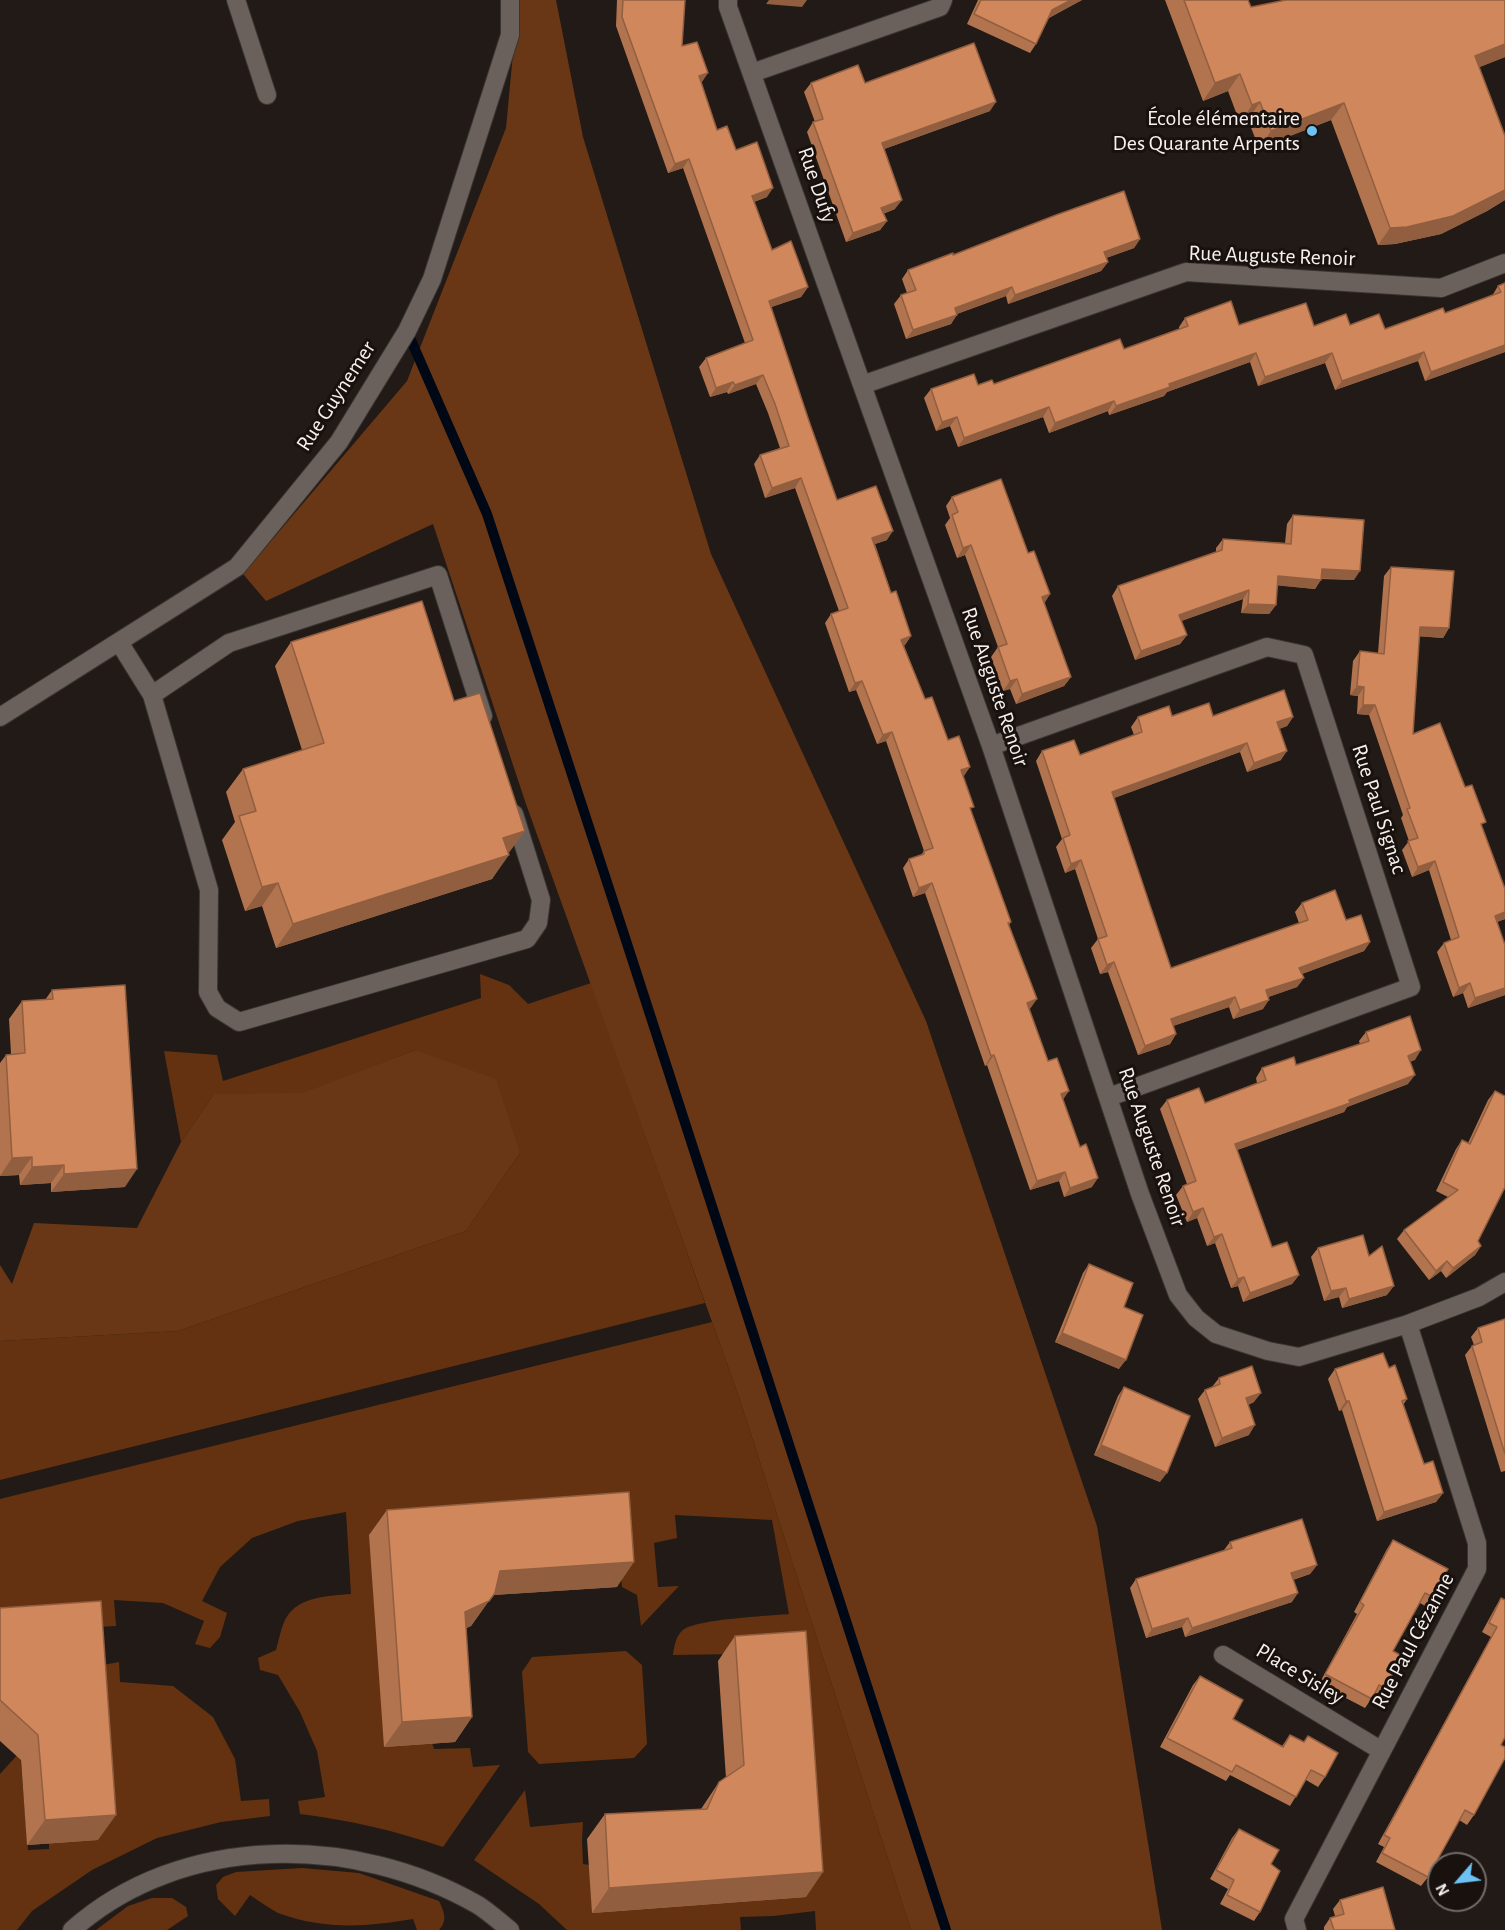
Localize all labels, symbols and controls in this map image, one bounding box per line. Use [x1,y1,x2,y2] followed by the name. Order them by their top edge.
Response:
[1113,105,1300,156] place label: École élémentaire Des Quarante Arpents
[1305,124,1319,138] marker: École élémentaire Des Quarante Arpents
[792,144,842,226] street label: Rue Dufy
[1188,240,1356,272] street label: Rue Auguste Renoir
[291,336,381,456] street label: Rue Guynemer
[955,604,1035,770] street label: Rue Auguste Renoir
[1346,741,1412,877] street label: Rue Paul Signac
[1112,1064,1192,1230] street label: Rue Auguste Renoir
[1366,1568,1460,1714] street label: Rue Paul Cézanne
[1251,1637,1349,1711] street label: Place Sisley
[1427,1852,1487,1912] north arrow
[1433,1881,1453,1898] text: N

